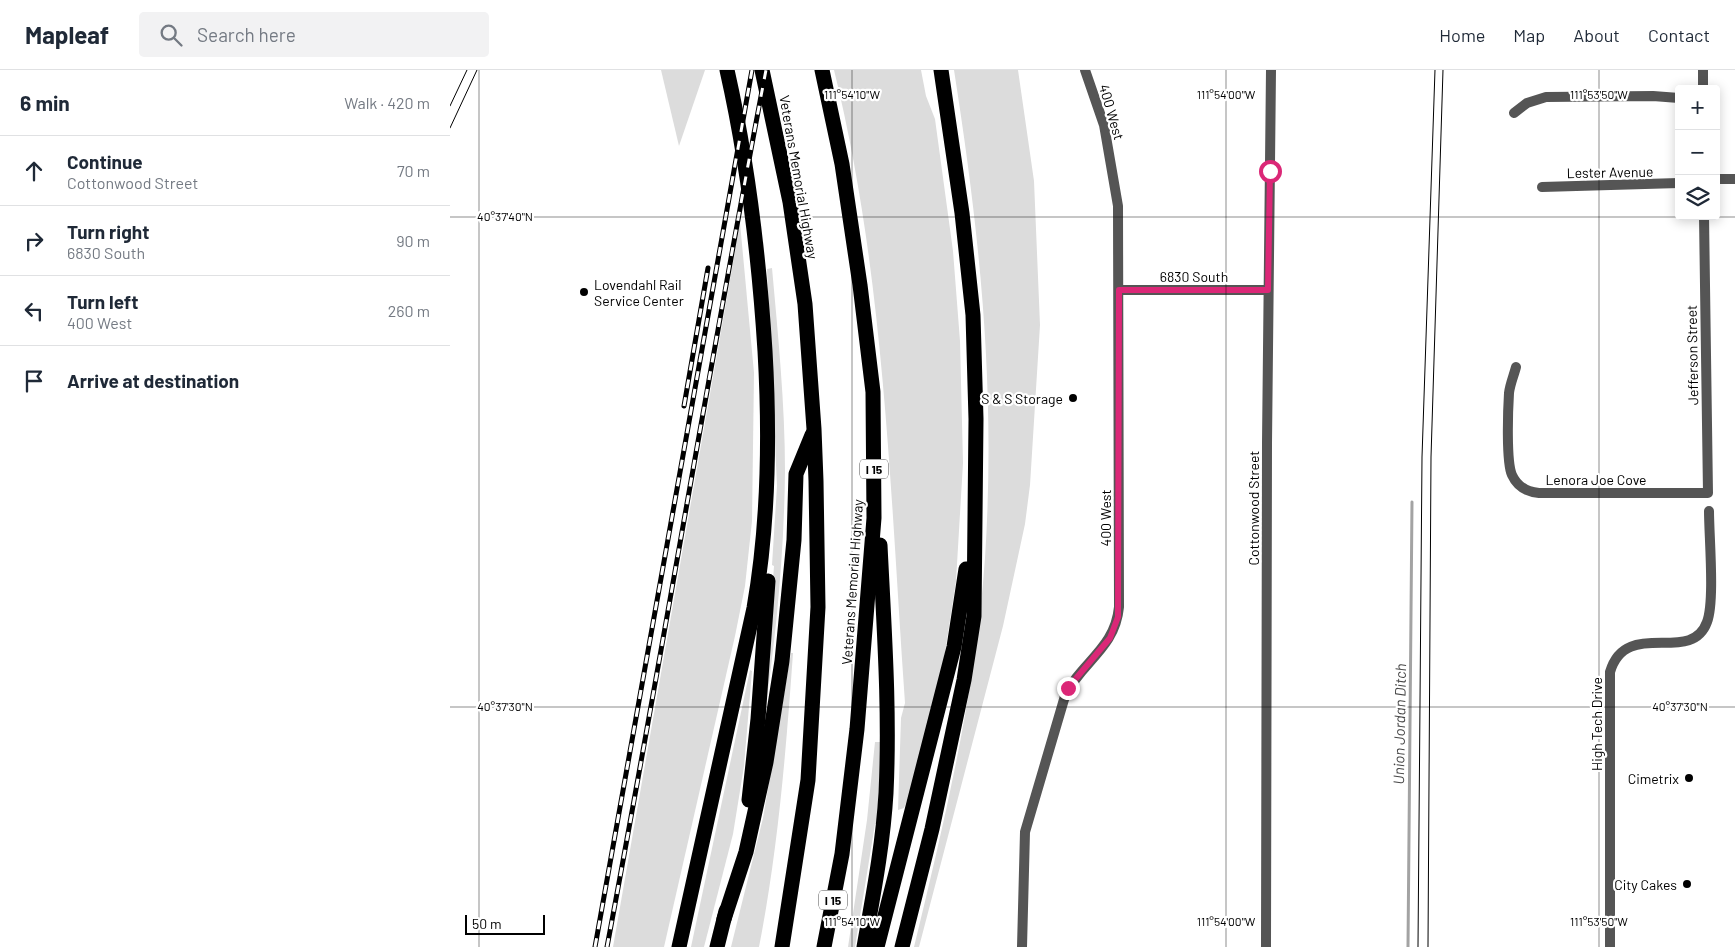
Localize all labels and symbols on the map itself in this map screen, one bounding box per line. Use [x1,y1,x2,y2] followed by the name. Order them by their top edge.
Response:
[1096,82,1128,142] street label: 400 West
[824,87,881,101] text: 111°54'10"W
[1197,87,1256,101] text: 111°54'00"W
[1570,87,1628,101] text: 111°53'50"W
[776,94,822,261] street label: Veterans Memorial Highway
[1259,160,1282,183] route start
[1566,163,1654,181] street label: Lester Avenue
[477,209,533,223] text: 40°37'40"N
[1160,268,1228,285] street label: 6830 South
[594,276,684,309] place label: Lovendahl Rail Service Center
[578,286,590,298] marker: Lovendahl Rail Service Center
[1683,305,1701,405] street label: Jefferson Street
[981,390,1063,407] place label: S & S Storage
[1067,392,1079,404] marker: S & S Storage
[1245,451,1262,565] street label: Cottonwood Street
[860,459,888,478] road number: I 15
[1545,471,1647,488] street label: Lenora Joe Cove
[1097,489,1114,547] street label: 400 West
[838,498,866,665] street label: Veterans Memorial Highway
[1389,663,1409,785] water label: Union Jordan Ditch
[1057,677,1080,700] route end
[1588,677,1605,771] street label: High Tech Drive
[477,699,533,713] text: 40°37'30"N
[1652,699,1708,713] text: 40°37'30"N
[1628,770,1679,787] place label: Cimetrix
[1683,772,1695,784] marker: Cimetrix
[1614,876,1677,893] place label: City Cakes
[1681,878,1693,890] marker: City Cakes
[819,890,847,910] road number: I 15
[465,912,545,935] scale bar
[824,914,881,928] text: 111°54'10"W
[1197,914,1256,928] text: 111°54'00"W
[1570,914,1628,928] text: 111°53'50"W

